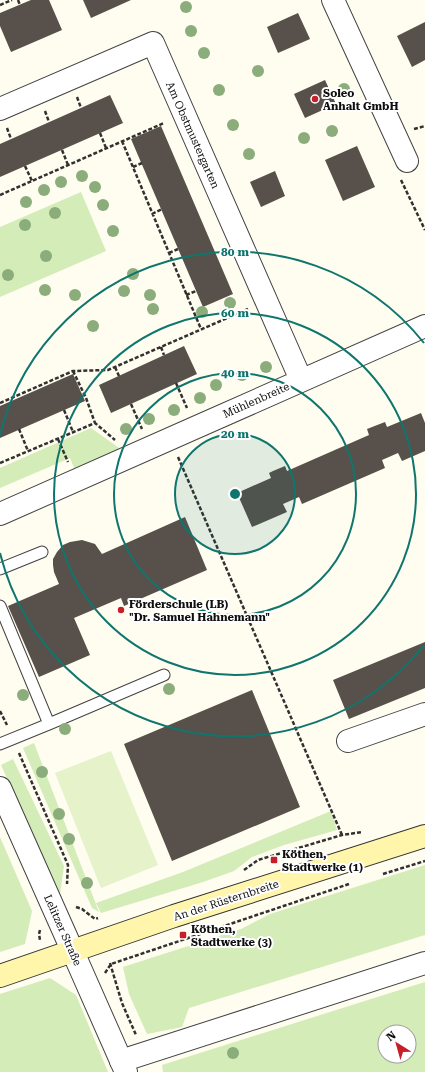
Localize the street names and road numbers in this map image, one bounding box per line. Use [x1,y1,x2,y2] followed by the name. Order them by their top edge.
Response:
[163,80,222,191] street label: Am Obstmustergarten
[221,380,292,421] street label: Mühlenbreite
[172,877,280,924] street label: An der Rüsternbreite
[41,893,84,968] street label: Lelitzer Straße

